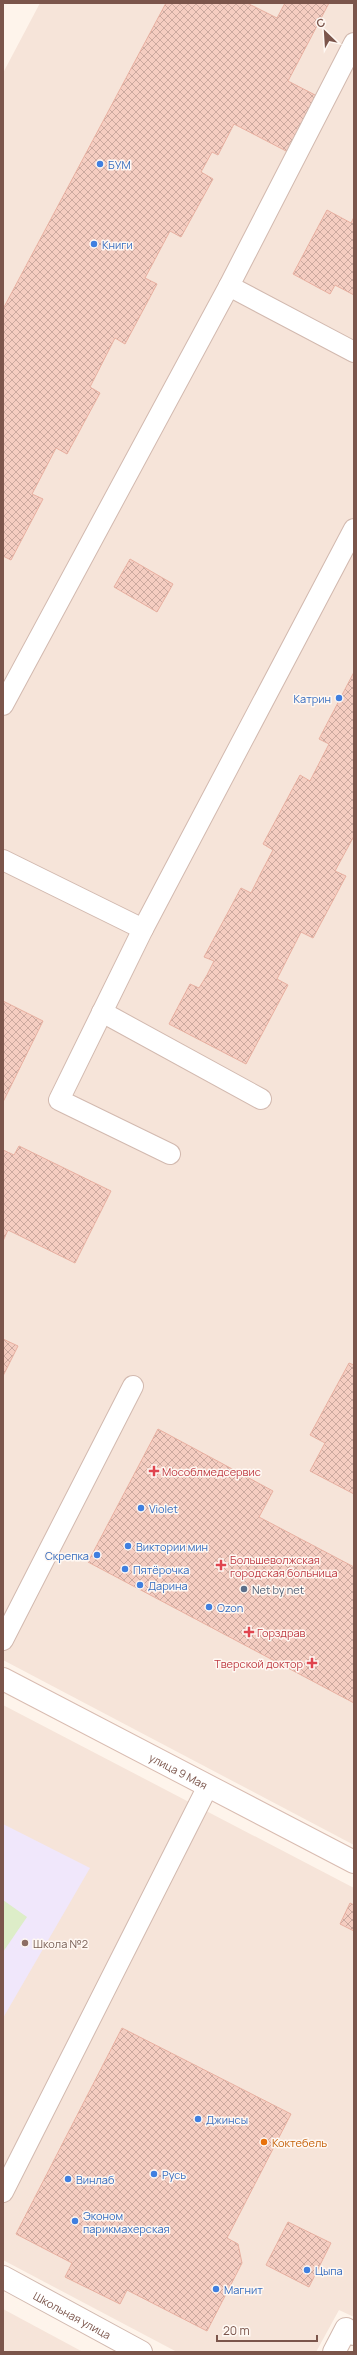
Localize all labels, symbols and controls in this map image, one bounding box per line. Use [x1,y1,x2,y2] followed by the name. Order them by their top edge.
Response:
[305,12,345,52] north arrow
[314,14,327,31] text: С
[108,157,131,172] place label: БУМ
[95,159,105,169] marker: БУМ
[102,237,133,252] place label: Книги
[89,239,99,249] marker: Книги
[294,691,331,706] place label: Катрин
[334,693,344,703] marker: Катрин
[162,1464,261,1479] place label: Мособлмедсервис
[149,1466,159,1476] marker: Мособлмедсервис
[149,1501,178,1516] place label: Violet
[136,1503,146,1513] marker: Violet
[136,1539,208,1554] place label: Виктории мин
[123,1541,133,1551] marker: Виктории мин
[45,1548,89,1563] place label: Скрепка
[92,1550,102,1560] marker: Скрепка
[230,1552,338,1580] place label: Большеволжская городская больница
[215,1559,227,1571] marker: Большеволжская городская больница
[133,1562,189,1577] place label: Пятёрочка
[120,1564,130,1574] marker: Пятёрочка
[148,1578,188,1593] place label: Дарина
[135,1580,145,1590] marker: Дарина
[252,1582,304,1597] place label: Net by net
[239,1584,249,1594] marker: Net by net
[217,1600,243,1615] place label: Ozon
[204,1602,214,1612] marker: Ozon
[257,1625,306,1640] place label: Горздрав
[244,1627,254,1637] marker: Горздрав
[214,1656,303,1671] place label: Тверской доктор
[306,1657,318,1669] marker: Тверской доктор
[147,1749,210,1792] street label: улица 9 Мая
[33,1936,88,1951] place label: Школа №2
[20,1938,30,1948] marker: Школа №2
[206,2112,248,2127] place label: Джинсы
[193,2114,203,2124] marker: Джинсы
[272,2135,327,2150] place label: Коктебель
[259,2137,269,2147] marker: Коктебель
[162,2167,186,2182] place label: Русь
[149,2169,159,2179] marker: Русь
[76,2172,114,2187] place label: Винлаб
[63,2174,73,2184] marker: Винлаб
[83,2208,170,2236] place label: Эконом парикмахерская
[70,2216,80,2226] marker: Эконом парикмахерская
[315,2263,343,2278] place label: Цыпа
[302,2265,312,2275] marker: Цыпа
[224,2282,263,2297] place label: Магнит
[211,2284,221,2294] marker: Магнит
[31,2288,114,2342] street label: Школьная улица
[217,2317,317,2343] scale bar
[223,2322,250,2339] text: 20 m

